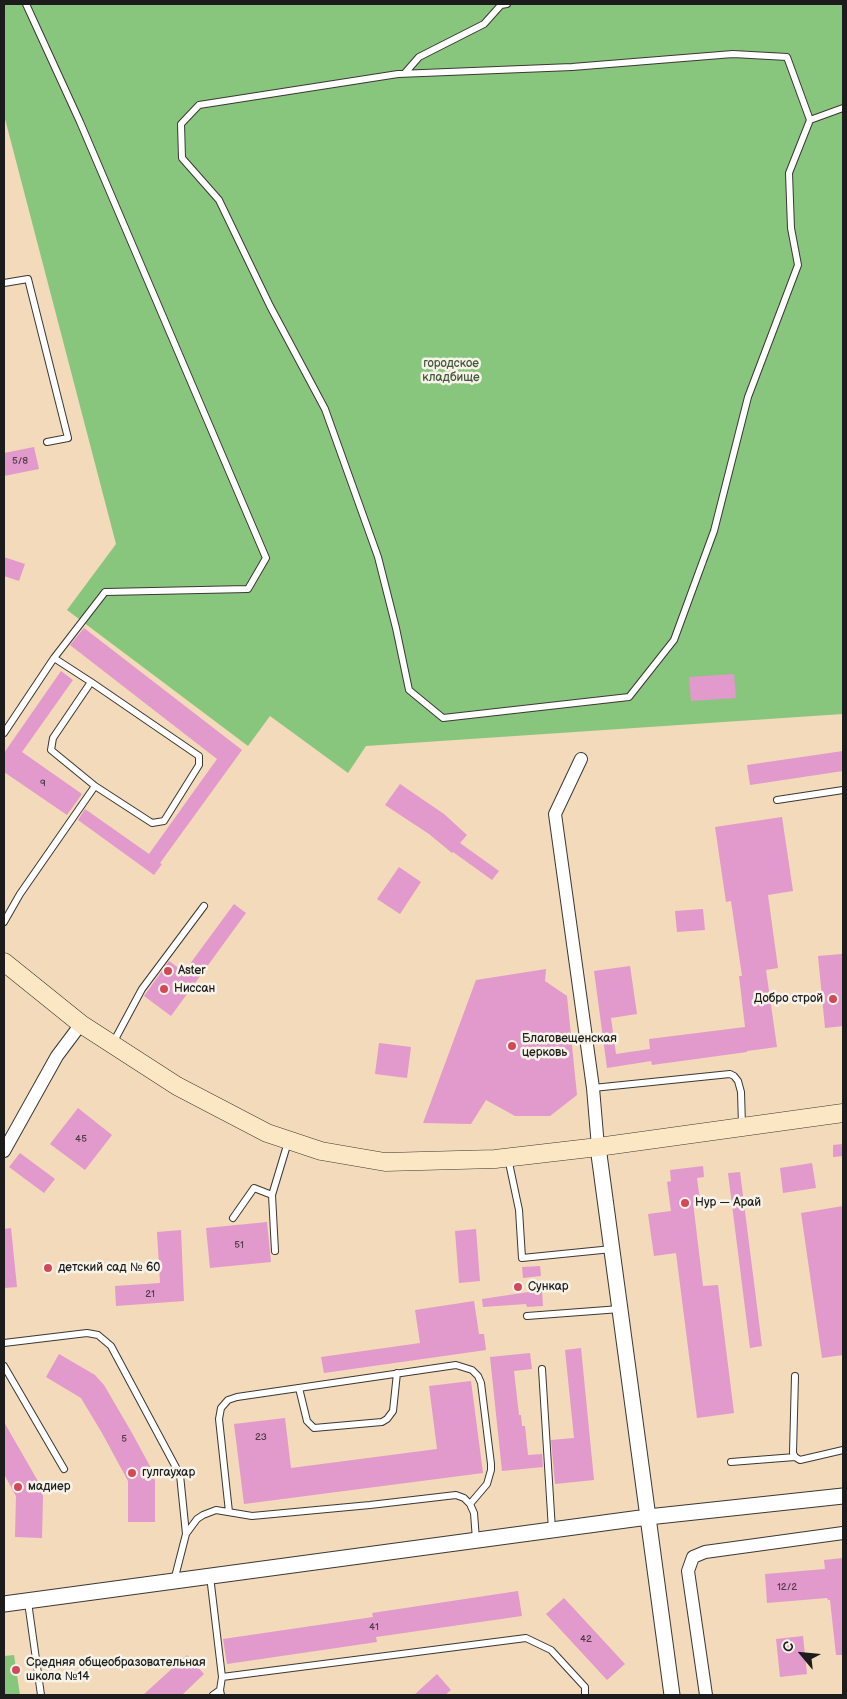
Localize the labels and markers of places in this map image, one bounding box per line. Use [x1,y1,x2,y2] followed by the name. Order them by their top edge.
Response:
[178,964,206,978] place label: Aster
[162,965,174,977] marker: Aster
[174,982,215,996] place label: Ниссан
[158,983,170,995] marker: Ниссан
[754,992,823,1006] place label: Добро строй
[827,993,839,1005] marker: Добро строй
[522,1032,617,1060] place label: Благовещенская церковь
[506,1040,518,1052] marker: Благовещенская церковь
[695,1196,761,1210] place label: Нур — Арай
[679,1197,691,1209] marker: Нур — Арай
[58,1261,160,1275] place label: детский сад № 60
[42,1262,54,1274] marker: детский сад № 60
[528,1280,568,1294] place label: Сункар
[512,1281,524,1293] marker: Сункар
[142,1466,195,1480] place label: гулгаухар
[126,1467,138,1479] marker: гулгаухар
[28,1480,70,1494] place label: мадиер
[12,1481,24,1493] marker: мадиер
[26,1656,206,1684] place label: Cредняя общеобразовательная школа №14
[10,1664,22,1676] marker: Cредняя общеобразовательная школа №14

